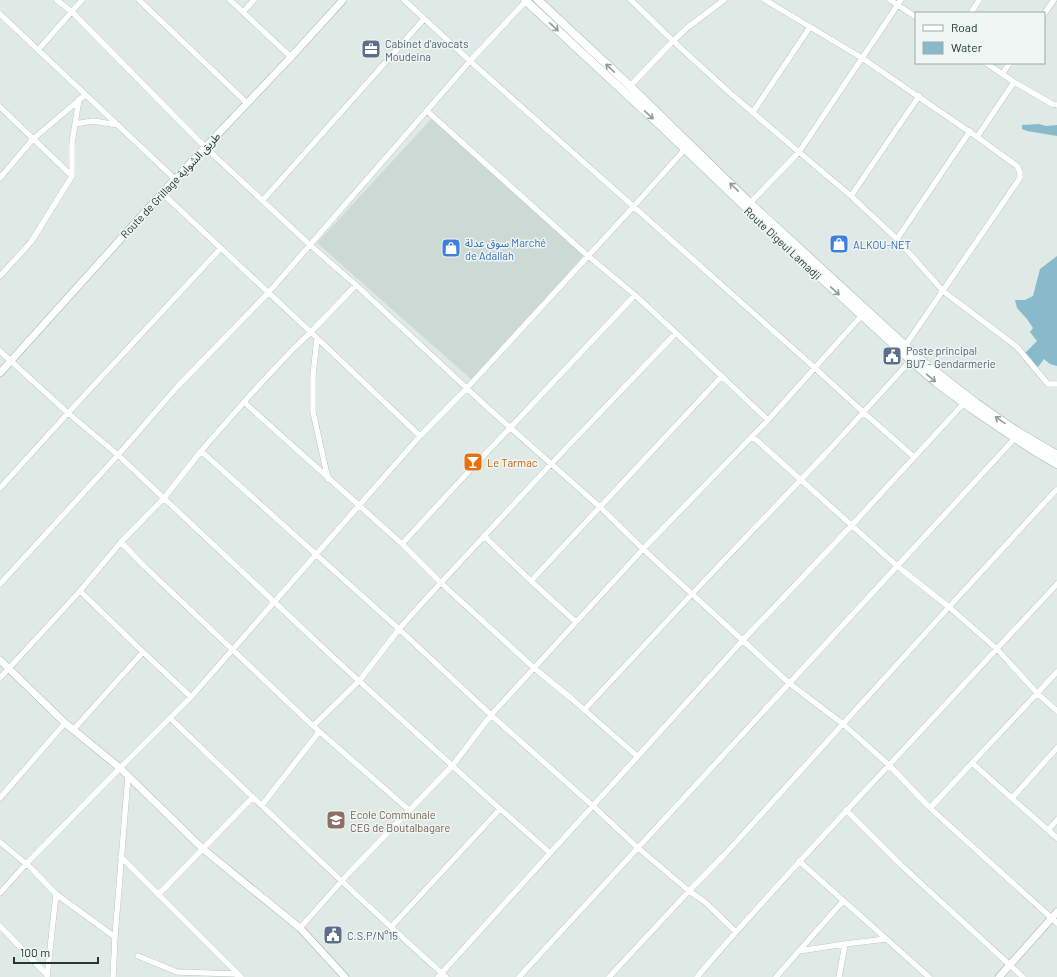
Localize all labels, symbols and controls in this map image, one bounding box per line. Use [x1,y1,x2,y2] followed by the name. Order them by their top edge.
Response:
[915,12,1045,64] legend
[951,20,978,34] text: Road
[549,22,559,32] one-way arrow
[385,37,468,63] place label: Cabinet d'avocats Moudeina
[360,38,382,60] office icon: Cabinet d'avocats Moudeina
[951,40,983,54] text: Water
[605,63,615,73] one-way arrow
[644,110,654,120] one-way arrow
[118,129,223,241] street label: Route de Grillage طريق الشواية
[729,182,739,192] one-way arrow
[742,204,824,282] street label: Route Digeul Lamadji
[828,233,850,255] shop icon: ALKOU-NET
[465,236,546,262] place label: سوق عدلة Marché de Adallah
[440,237,462,259] shop icon: سوق عدلة Marché de Adallah
[853,238,911,251] place label: ALKOU-NET
[830,286,840,296] one-way arrow
[906,344,996,370] place label: Poste principal BU7 - Gendarmerie
[881,345,903,367] public building icon: Poste principal BU7 - Gendarmerie
[926,374,937,383] one-way arrow
[995,416,1006,424] one-way arrow
[462,451,484,473] bar icon: Le Tarmac
[487,456,538,469] place label: Le Tarmac
[350,808,450,834] place label: Ecole Communale CEG de Boutalbagare
[325,809,347,831] school or university icon: Ecole Communale CEG de Boutalbagare
[322,924,344,946] public building icon: C.S.P/N°15
[347,929,398,942] place label: C.S.P/N°15
[14,939,98,965] scale bar
[20,945,50,959] text: 100 m

